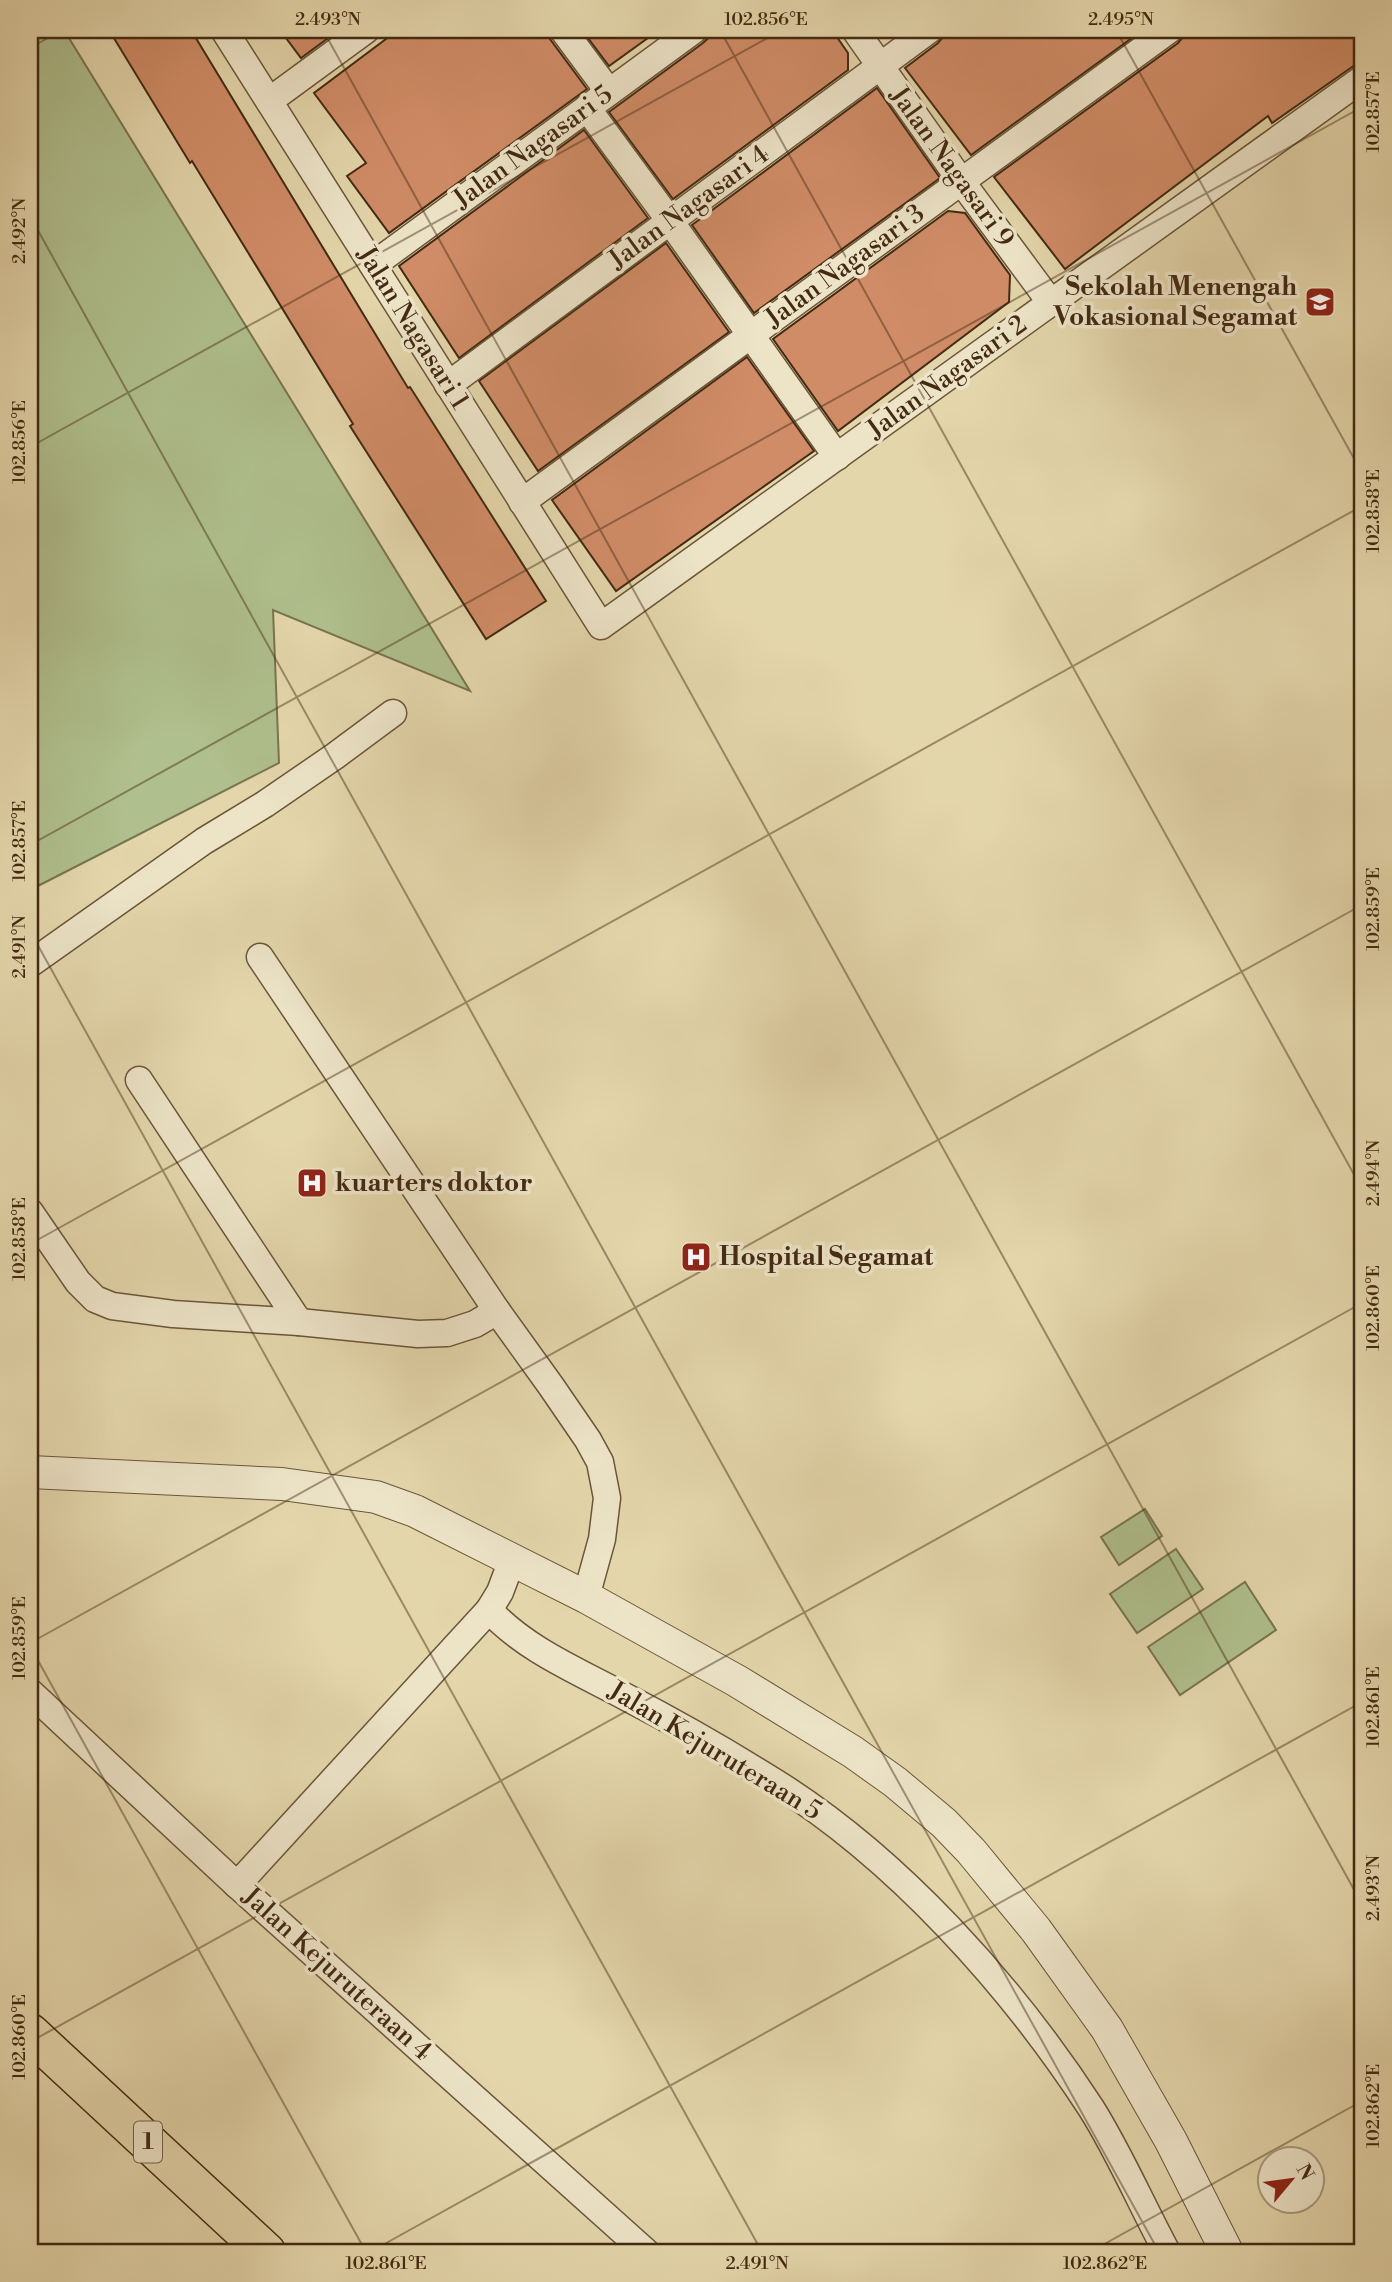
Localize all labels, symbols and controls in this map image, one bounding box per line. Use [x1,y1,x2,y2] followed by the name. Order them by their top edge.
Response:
[295,8,362,31] text: 2.493°N
[724,8,808,31] text: 102.856°E
[1088,8,1154,31] text: 2.495°N
[1362,71,1385,153] text: 102.857°E
[446,78,619,216] street label: Jalan Nagasari 5
[882,80,1021,254] street label: Jalan Nagasari 9
[602,138,775,276] street label: Jalan Nagasari 4
[8,197,31,264] text: 2.492°N
[758,197,931,335] street label: Jalan Nagasari 3
[350,240,476,415] street label: Jalan Nagasari 1
[1053,271,1298,333] place label: Sekolah Menengah Vokasional Segamat
[1303,285,1337,319] school or university icon: Sekolah Menengah Vokasional Segamat
[860,308,1033,446] street label: Jalan Nagasari 2
[8,400,31,484] text: 102.856°E
[1362,469,1385,553] text: 102.858°E
[8,800,31,882] text: 102.857°E
[1362,867,1385,951] text: 102.859°E
[8,915,31,979] text: 2.491°N
[1362,1139,1385,1206] text: 2.494°N
[295,1166,329,1200] hospital icon: kuarters doktor
[335,1167,533,1199] place label: kuarters doktor
[8,1197,31,1281] text: 102.858°E
[679,1240,713,1274] hospital icon: Hospital Segamat
[719,1241,934,1273] place label: Hospital Segamat
[1362,1265,1385,1351] text: 102.860°E
[8,1596,31,1680] text: 102.859°E
[1362,1666,1385,1748] text: 102.861°E
[602,1674,827,1827] street label: Jalan Kejuruteraan 5
[1362,1854,1385,1921] text: 2.493°N
[235,1880,438,2068] street label: Jalan Kejuruteraan 4
[8,1994,31,2080] text: 102.860°E
[1362,2064,1385,2148] text: 102.862°E
[134,2122,162,2162] road number: 1
[1256,2146,1326,2216] north arrow
[1291,2160,1319,2185] text: N
[345,2252,427,2275] text: 102.861°E
[725,2252,789,2275] text: 2.491°N
[1063,2252,1147,2275] text: 102.862°E

